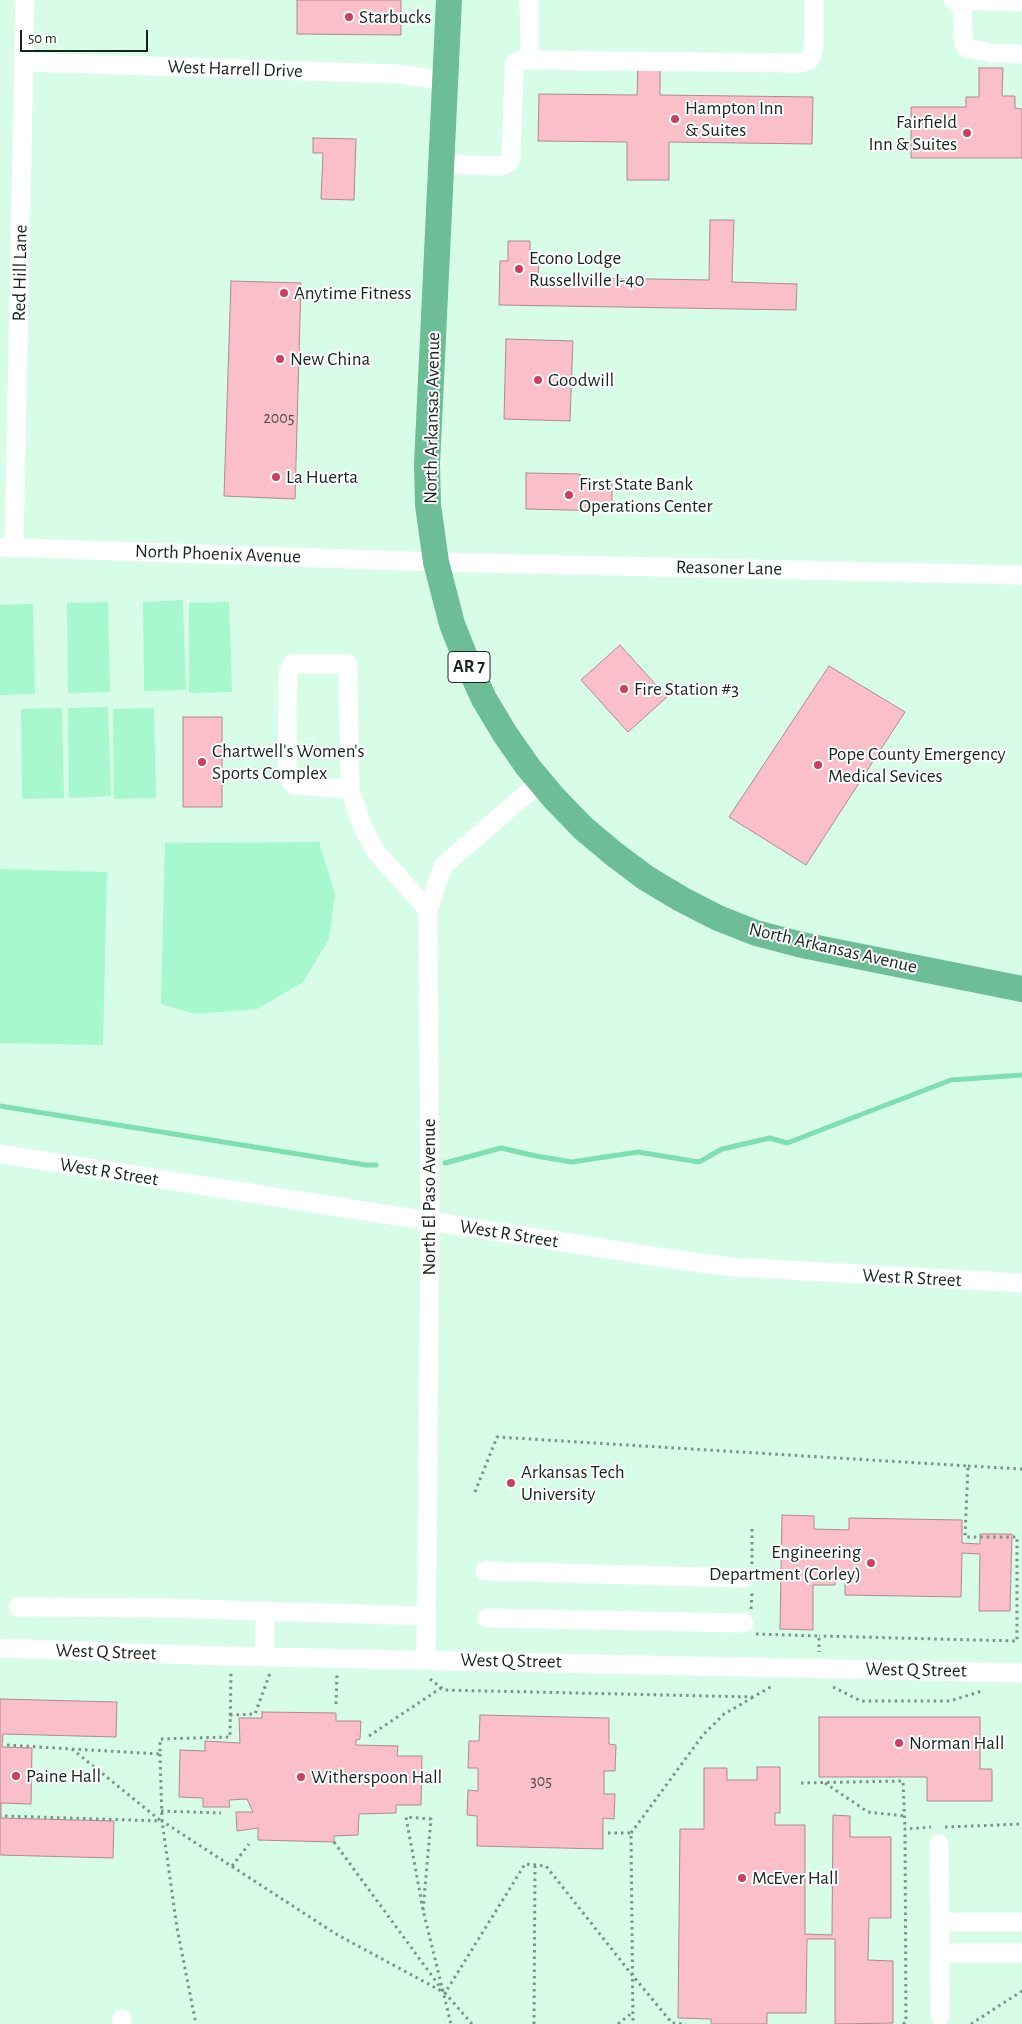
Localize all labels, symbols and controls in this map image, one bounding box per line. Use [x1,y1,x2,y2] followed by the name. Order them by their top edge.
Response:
[359,6,431,28] place label: Starbucks
[343,11,355,23] marker: Starbucks
[22,20,150,52] scale bar
[28,31,57,46] text: 50 m
[167,55,303,83] street label: West Harrell Drive
[685,97,783,141] place label: Hampton Inn & Suites
[868,111,957,155] place label: Fairfield Inn & Suites
[669,113,681,125] marker: Hampton Inn & Suites
[961,127,973,139] marker: Fairfield Inn & Suites
[8,224,32,322] street label: Red Hill Lane
[529,247,644,291] place label: Econo Lodge Russellville I-40
[513,263,525,275] marker: Econo Lodge Russellville I-40
[294,282,412,304] place label: Anytime Fitness
[278,287,290,299] marker: Anytime Fitness
[419,332,445,504] street label: North Arkansas Avenue
[290,348,370,370] place label: New China
[274,353,286,365] marker: New China
[548,369,614,391] place label: Goodwill
[532,374,544,386] marker: Goodwill
[264,408,294,428] house number: 2005
[286,466,358,488] place label: La Huerta
[270,471,282,483] marker: La Huerta
[579,473,713,517] place label: First State Bank Operations Center
[563,489,575,501] marker: First State Bank Operations Center
[135,540,301,568] street label: North Phoenix Avenue
[676,556,782,580] street label: Reasoner Lane
[448,652,490,682] road number: AR 7
[634,678,739,700] place label: Fire Station #3
[618,683,630,695] marker: Fire Station #3
[212,740,365,784] place label: Chartwell's Women's Sports Complex
[828,743,1006,787] place label: Pope County Emergency Medical Sevices
[196,756,208,768] marker: Chartwell's Women's Sports Complex
[812,759,824,771] marker: Pope County Emergency Medical Sevices
[747,918,919,978] street label: North Arkansas Avenue
[418,1119,440,1275] street label: North El Paso Avenue
[58,1153,160,1191] street label: West R Street
[458,1215,560,1253] street label: West R Street
[862,1264,962,1292] street label: West R Street
[521,1461,625,1505] place label: Arkansas Tech University
[505,1477,517,1489] marker: Arkansas Tech University
[709,1541,861,1585] place label: Engineering Department (Corley)
[865,1557,877,1569] marker: Engineering Department (Corley)
[55,1639,157,1665] street label: West Q Street
[460,1649,562,1673] street label: West Q Street
[865,1658,967,1682] street label: West Q Street
[909,1732,1004,1754] place label: Norman Hall
[893,1737,905,1749] marker: Norman Hall
[26,1765,101,1787] place label: Paine Hall
[311,1766,442,1788] place label: Witherspoon Hall
[10,1770,22,1782] marker: Paine Hall
[295,1771,307,1783] marker: Witherspoon Hall
[530,1771,552,1791] house number: 305
[752,1867,838,1889] place label: McEver Hall
[736,1872,748,1884] marker: McEver Hall

